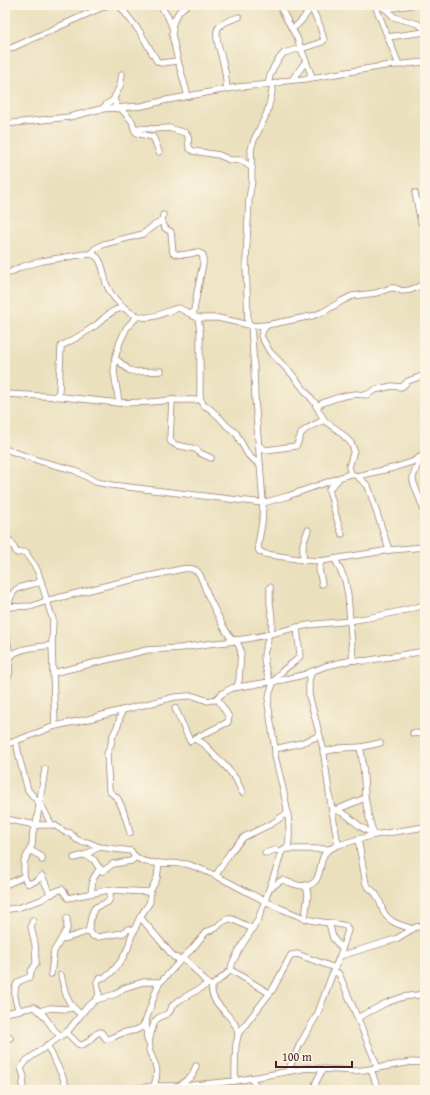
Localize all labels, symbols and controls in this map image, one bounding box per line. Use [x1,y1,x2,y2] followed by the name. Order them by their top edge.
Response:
[276,1043,352,1069] scale bar
[282,1048,312,1065] text: 100 m

